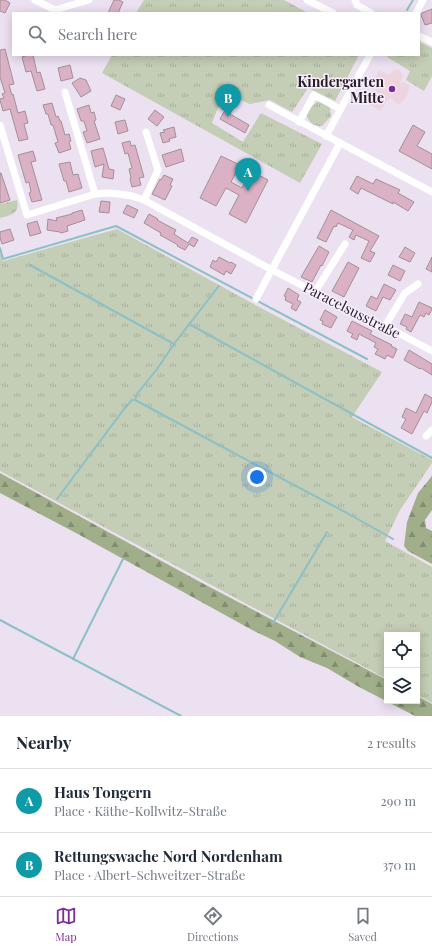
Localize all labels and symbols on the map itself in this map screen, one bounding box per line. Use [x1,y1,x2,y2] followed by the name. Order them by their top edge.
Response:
[297,72,384,107] place label: Kindergarten Mitte
[215,84,241,117] pin: B
[387,84,397,94] marker: Kindergarten Mitte
[235,158,261,191] pin: A
[300,277,404,343] street label: Paracelsusstraße
[247,467,267,487] your location

